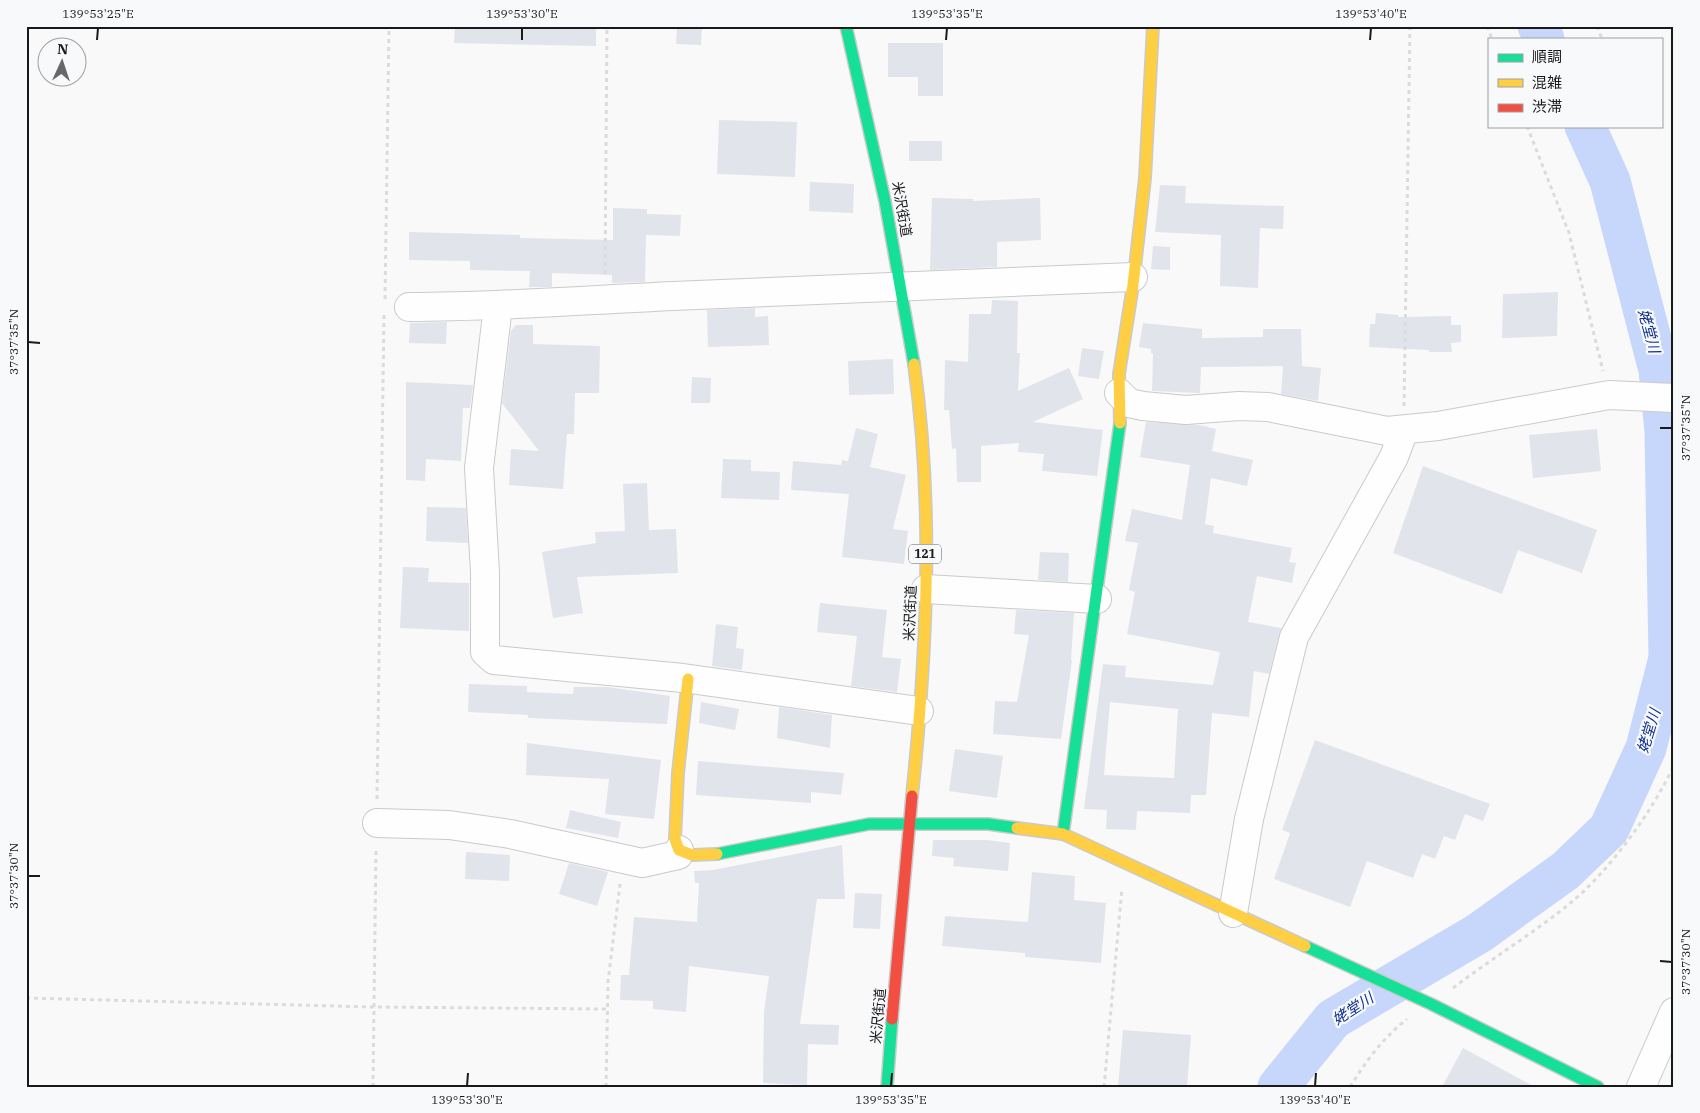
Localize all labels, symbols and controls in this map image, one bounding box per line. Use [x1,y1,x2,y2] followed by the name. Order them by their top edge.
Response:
[62,6,134,21] text: 139°53'25"E
[486,6,558,21] text: 139°53'30"E
[911,6,983,21] text: 139°53'35"E
[1335,6,1407,21] text: 139°53'40"E
[38,38,88,88] north arrow
[1488,38,1662,128] legend
[57,40,69,58] text: N
[1532,47,1562,66] text: 順調
[1532,73,1562,92] text: 混雑
[1532,97,1562,116] text: 渋滞
[888,180,916,238] street label: 米沢街道
[1634,307,1665,357] water label: 姥堂川
[6,309,21,375] text: 37°37'35"N
[1678,395,1693,461] text: 37°37'35"N
[909,544,941,564] road number: 121
[900,585,920,641] street label: 米沢街道
[1633,705,1665,755] water label: 姥堂川
[6,843,21,909] text: 37°37'30"N
[1678,929,1693,995] text: 37°37'30"N
[867,987,889,1045] street label: 米沢街道
[1329,987,1378,1029] water label: 姥堂川
[431,1092,503,1107] text: 139°53'30"E
[855,1092,927,1107] text: 139°53'35"E
[1279,1092,1351,1107] text: 139°53'40"E

